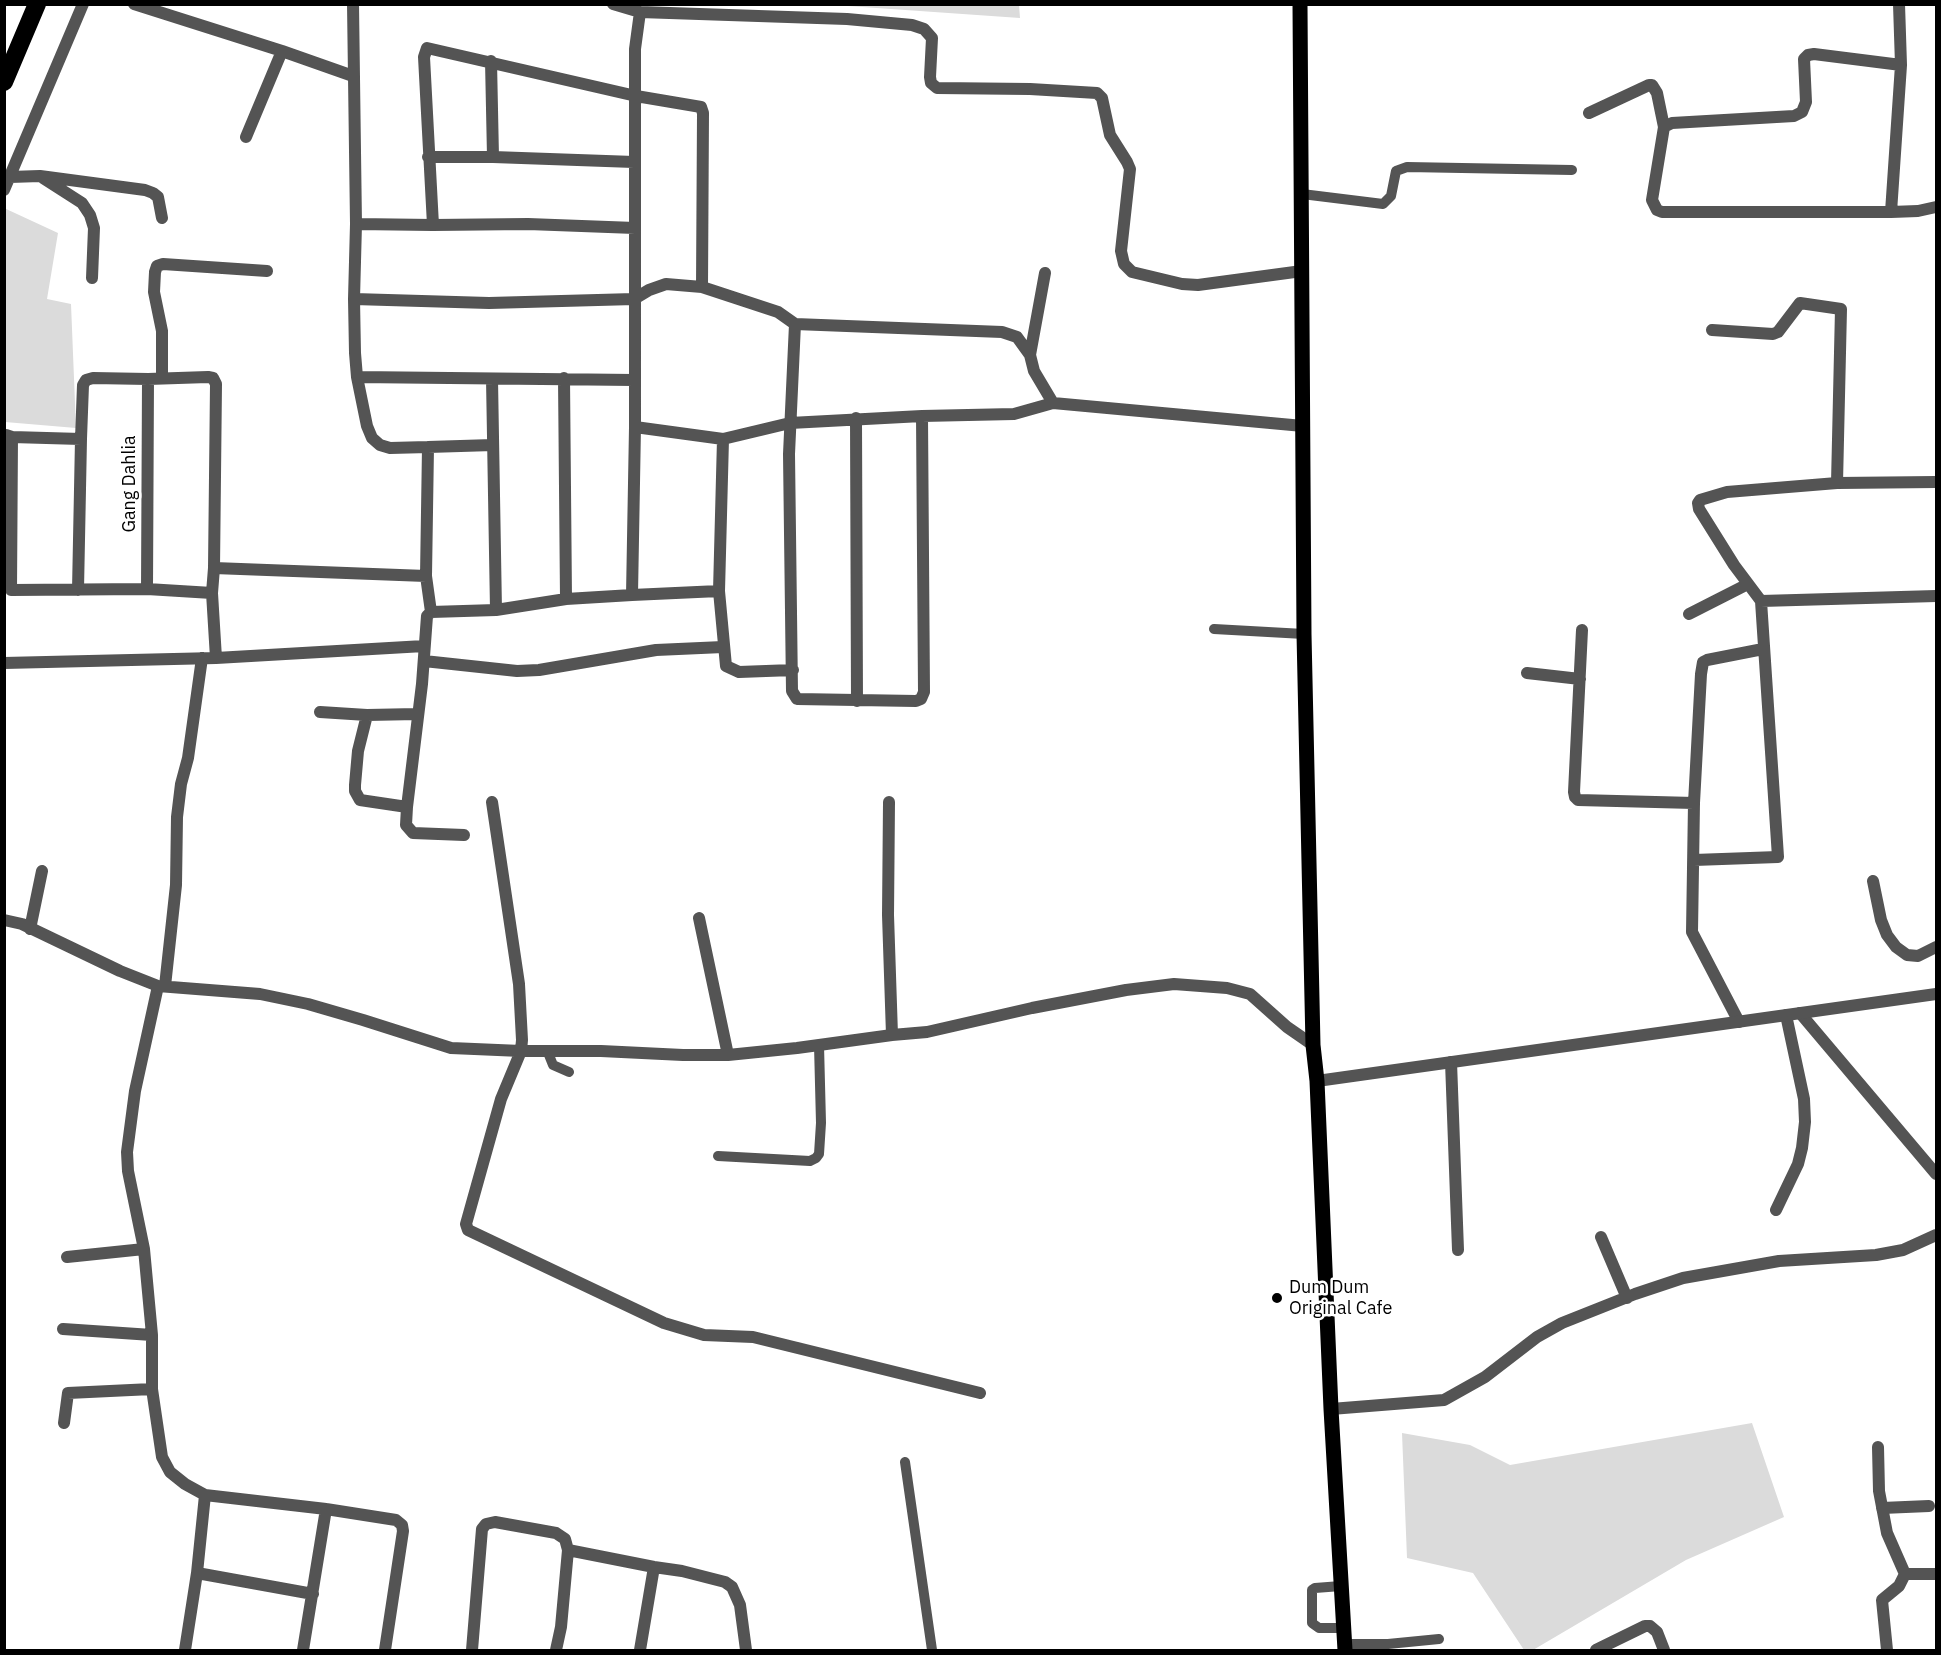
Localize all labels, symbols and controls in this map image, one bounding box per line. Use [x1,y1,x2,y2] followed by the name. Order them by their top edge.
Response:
[119,435,141,533] street label: Gang Dahlia
[1289,1277,1392,1320] place label: Dum Dum Original Cafe
[1270,1291,1284,1305] marker: Dum Dum Original Cafe

